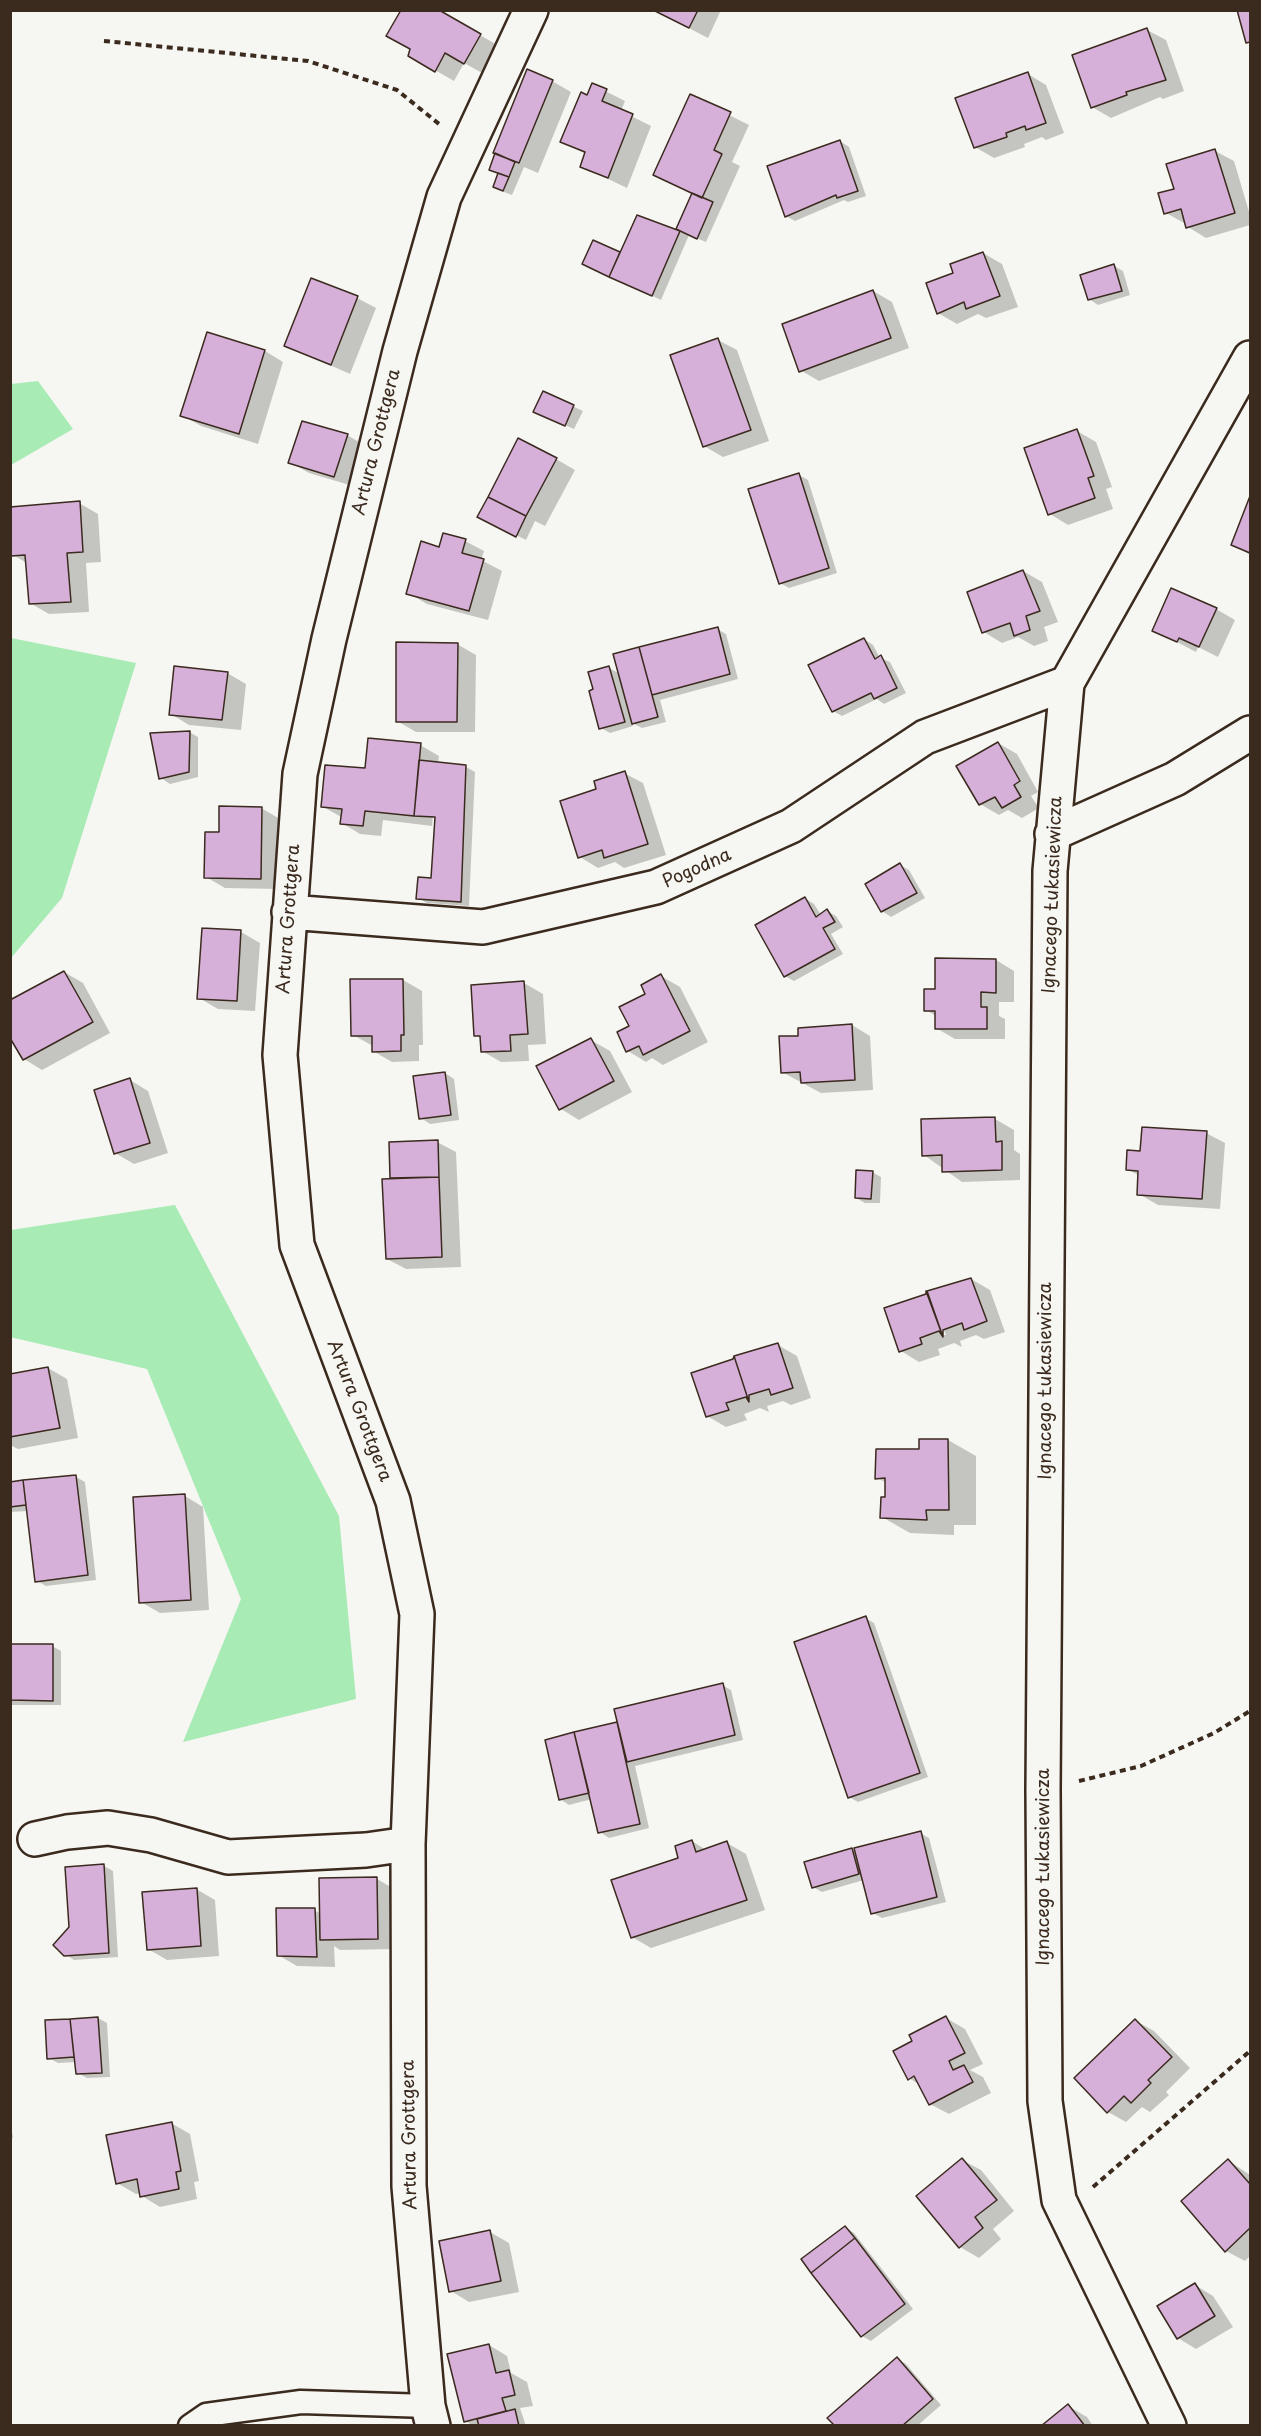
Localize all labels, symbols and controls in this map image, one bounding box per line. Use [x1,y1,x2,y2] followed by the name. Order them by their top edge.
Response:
[348,367,406,517] street label: Artura Grottgera
[1039,796,1067,994] street label: Ignacego Łukasiewicza
[273,843,305,995] street label: Artura Grottgera
[659,844,735,894] street label: Pogodna
[1035,1282,1057,1480] street label: Ignacego Łukasiewicza
[322,1337,396,1485] street label: Artura Grottgera
[1033,1768,1055,1966] street label: Ignacego Łukasiewicza
[398,2060,422,2210] street label: Artura Grottgera

